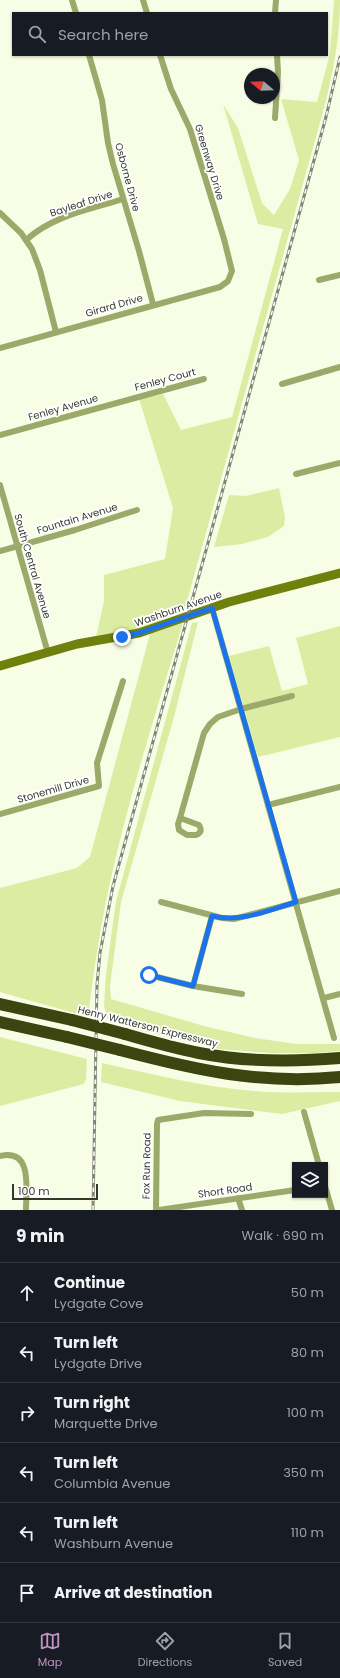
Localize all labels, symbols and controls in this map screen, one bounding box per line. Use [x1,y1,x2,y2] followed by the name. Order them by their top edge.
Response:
[12,12,328,56] search box
[26,23,48,45] icon: search
[58,24,148,45] text: Search here
[244,68,280,104] north arrow
[191,122,228,202] street label: Greenway Drive
[111,141,144,213] street label: Osborne Drive
[48,186,114,221] street label: Bayleaf Drive
[84,290,145,321] street label: Girard Drive
[133,364,198,395] street label: Fenley Court
[26,390,100,425] street label: Fenley Avenue
[35,499,119,538] street label: Fountain Avenue
[10,512,55,620] street label: South Central Avenue
[132,586,224,630] street label: Washburn Avenue
[113,628,131,646] route end
[16,772,91,807] street label: Stonemill Drive
[140,966,158,984] route start
[76,1002,220,1051] street label: Henry Watterson Expressway
[138,1133,155,1199] street label: Fox Run Road
[292,1162,328,1198] map controls
[292,1162,328,1198] button: layers
[197,1179,253,1202] street label: Short Road
[12,1182,98,1201] scale bar
[18,1183,50,1199] text: 100 m
[16,1224,65,1248] text: 9 min
[241,1226,324,1245] text: Walk · 690 m
[54,1272,125,1293] text: Continue
[16,1282,38,1304] icon: ahead
[291,1283,324,1302] text: 50 m
[54,1294,143,1313] text: Lydgate Cove
[54,1332,118,1353] text: Turn left
[16,1342,38,1364] icon: left
[291,1343,324,1362] text: 80 m
[54,1354,142,1373] text: Lydgate Drive
[54,1392,130,1413] text: Turn right
[16,1402,38,1424] icon: right
[287,1403,324,1422] text: 100 m
[54,1414,158,1433] text: Marquette Drive
[54,1452,118,1473] text: Turn left
[16,1462,38,1484] icon: left
[283,1463,324,1482] text: 350 m
[54,1474,170,1493] text: Columbia Avenue
[54,1512,118,1533] text: Turn left
[16,1522,38,1544] icon: left
[291,1523,324,1542] text: 110 m
[54,1534,173,1553] text: Washburn Avenue
[16,1582,38,1604] icon: arrive
[54,1582,212,1603] text: Arrive at destination
[38,1630,62,1671] tab: Map
[138,1630,192,1671] tab: Directions
[268,1630,302,1671] tab: Saved

